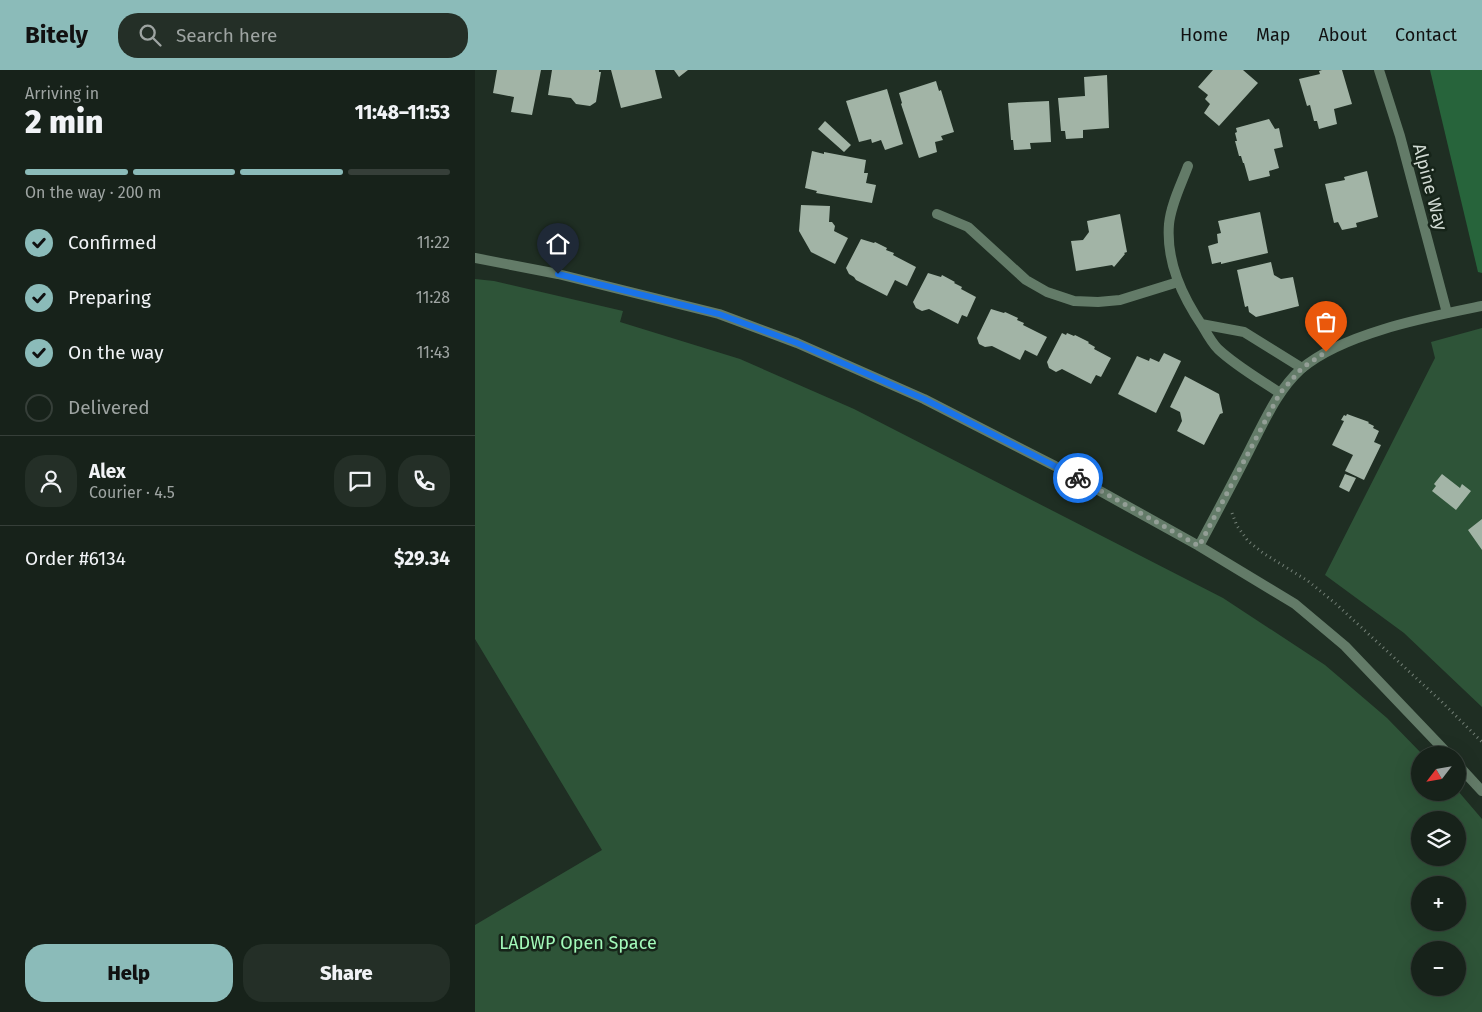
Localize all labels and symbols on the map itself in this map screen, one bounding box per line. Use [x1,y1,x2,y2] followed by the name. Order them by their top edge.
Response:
[1408,141,1452,233] street label: Alpine Way
[537,223,579,274] pin
[1305,301,1347,352] pin
[1053,453,1103,503] courier
[1411,746,1466,801] north arrow
[499,932,657,954] park label: LADWP Open Space

